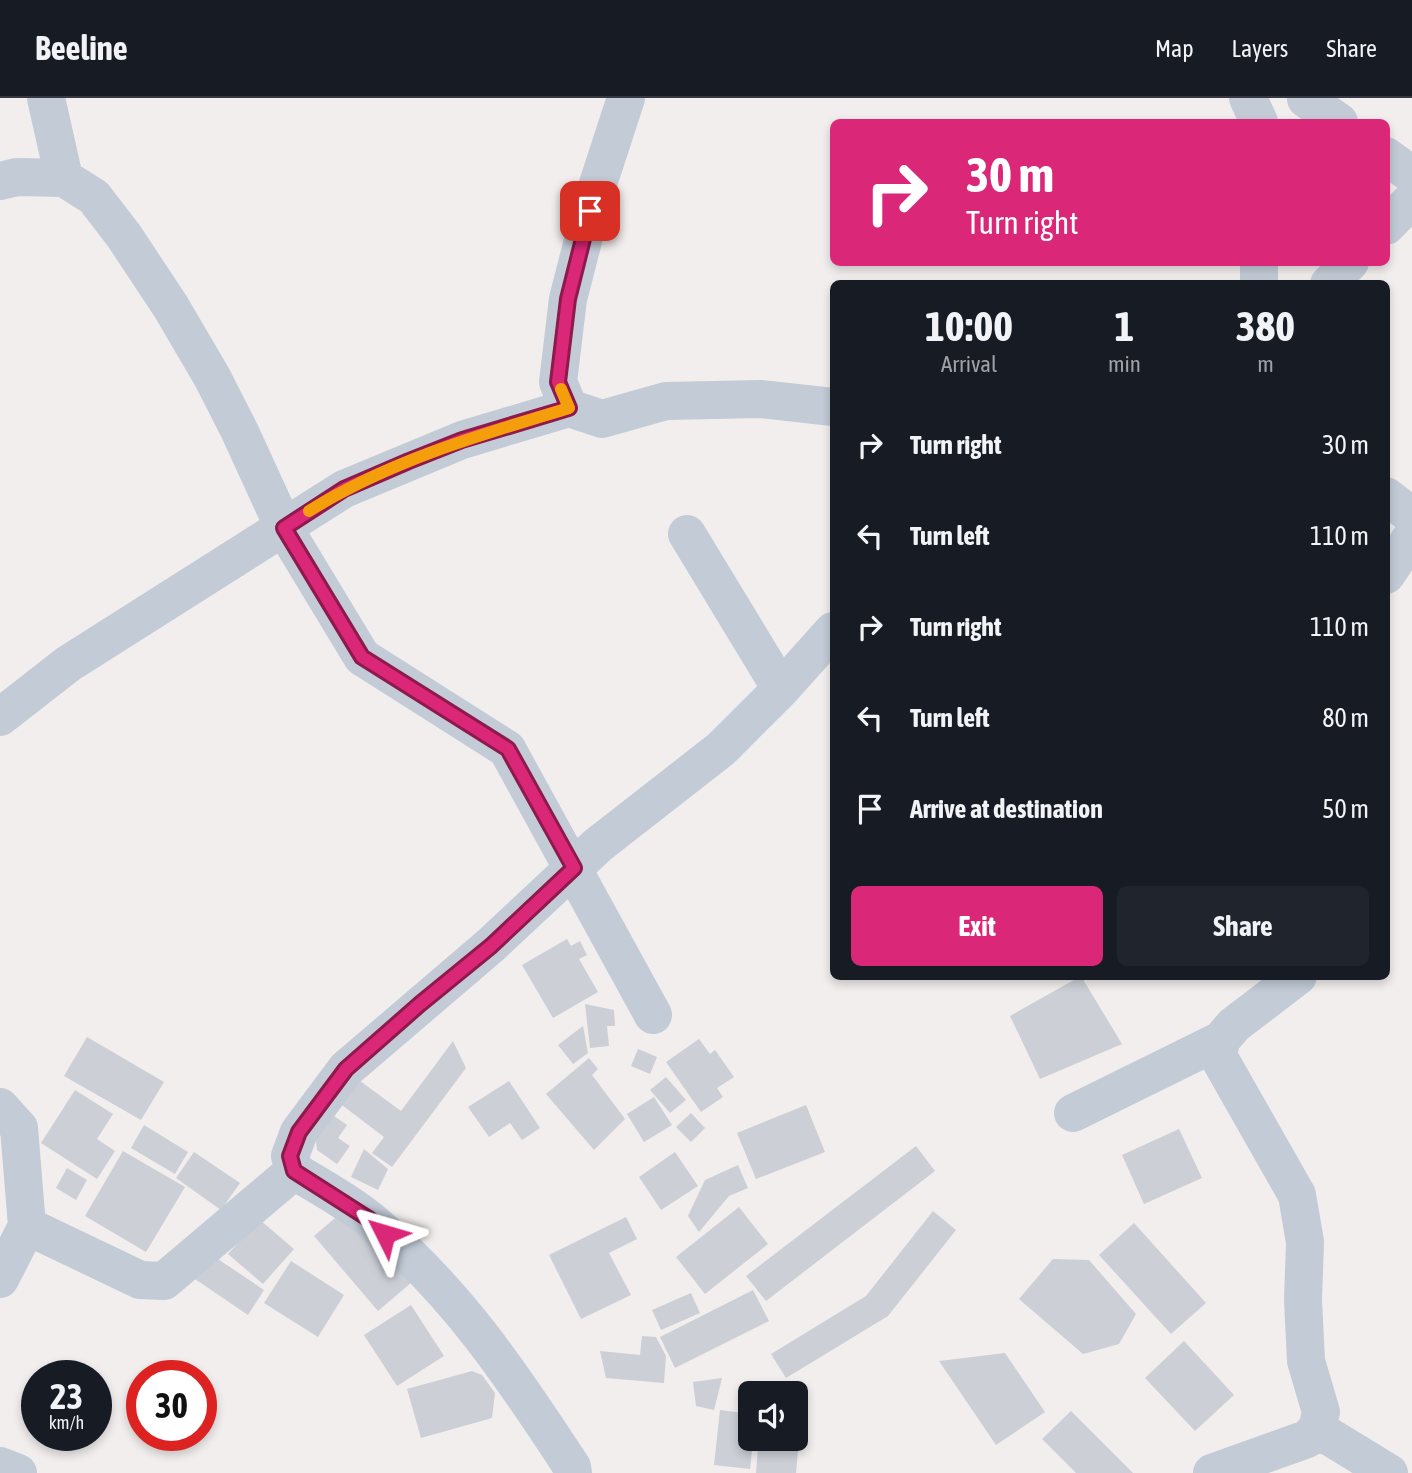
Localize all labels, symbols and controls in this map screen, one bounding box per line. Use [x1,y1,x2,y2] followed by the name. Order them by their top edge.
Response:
[35,29,128,67] text: Beeline
[1155,35,1194,62] text: Map
[1232,35,1288,62] text: Layers
[1326,35,1377,62] text: Share
[966,146,1054,202] text: 30 m
[851,147,942,238] icon: right
[560,181,620,241] pin
[571,192,609,230] icon: arrive
[966,204,1079,241] text: Turn right
[925,302,1013,350] text: 10:00
[1115,302,1134,350] text: 1
[1236,302,1295,350] text: 380
[941,351,997,377] text: Arrival
[1108,351,1141,377] text: min
[1257,351,1274,377] text: m
[851,426,889,464] icon: right
[910,430,1001,460] text: Turn right
[1322,430,1369,460] text: 30 m
[851,517,889,555] icon: left
[910,521,990,551] text: Turn left
[1310,521,1369,551] text: 110 m
[851,608,889,646] icon: right
[910,612,1001,642] text: Turn right
[1310,612,1369,642] text: 110 m
[851,699,889,737] icon: left
[910,703,990,733] text: Turn left
[1322,703,1369,733] text: 80 m
[851,790,889,828] icon: arrive
[910,794,1103,824] text: Arrive at destination
[1322,794,1369,824] text: 50 m
[851,886,1103,966] button: Exit
[1117,886,1369,966] button: Share
[348,1197,422,1271] position arrow
[126,1360,217,1451] speed limit sign: 30
[50,1376,83,1416] text: 23
[738,1381,808,1451] map controls
[738,1381,808,1451] button: sound
[49,1412,84,1433] text: km/h

